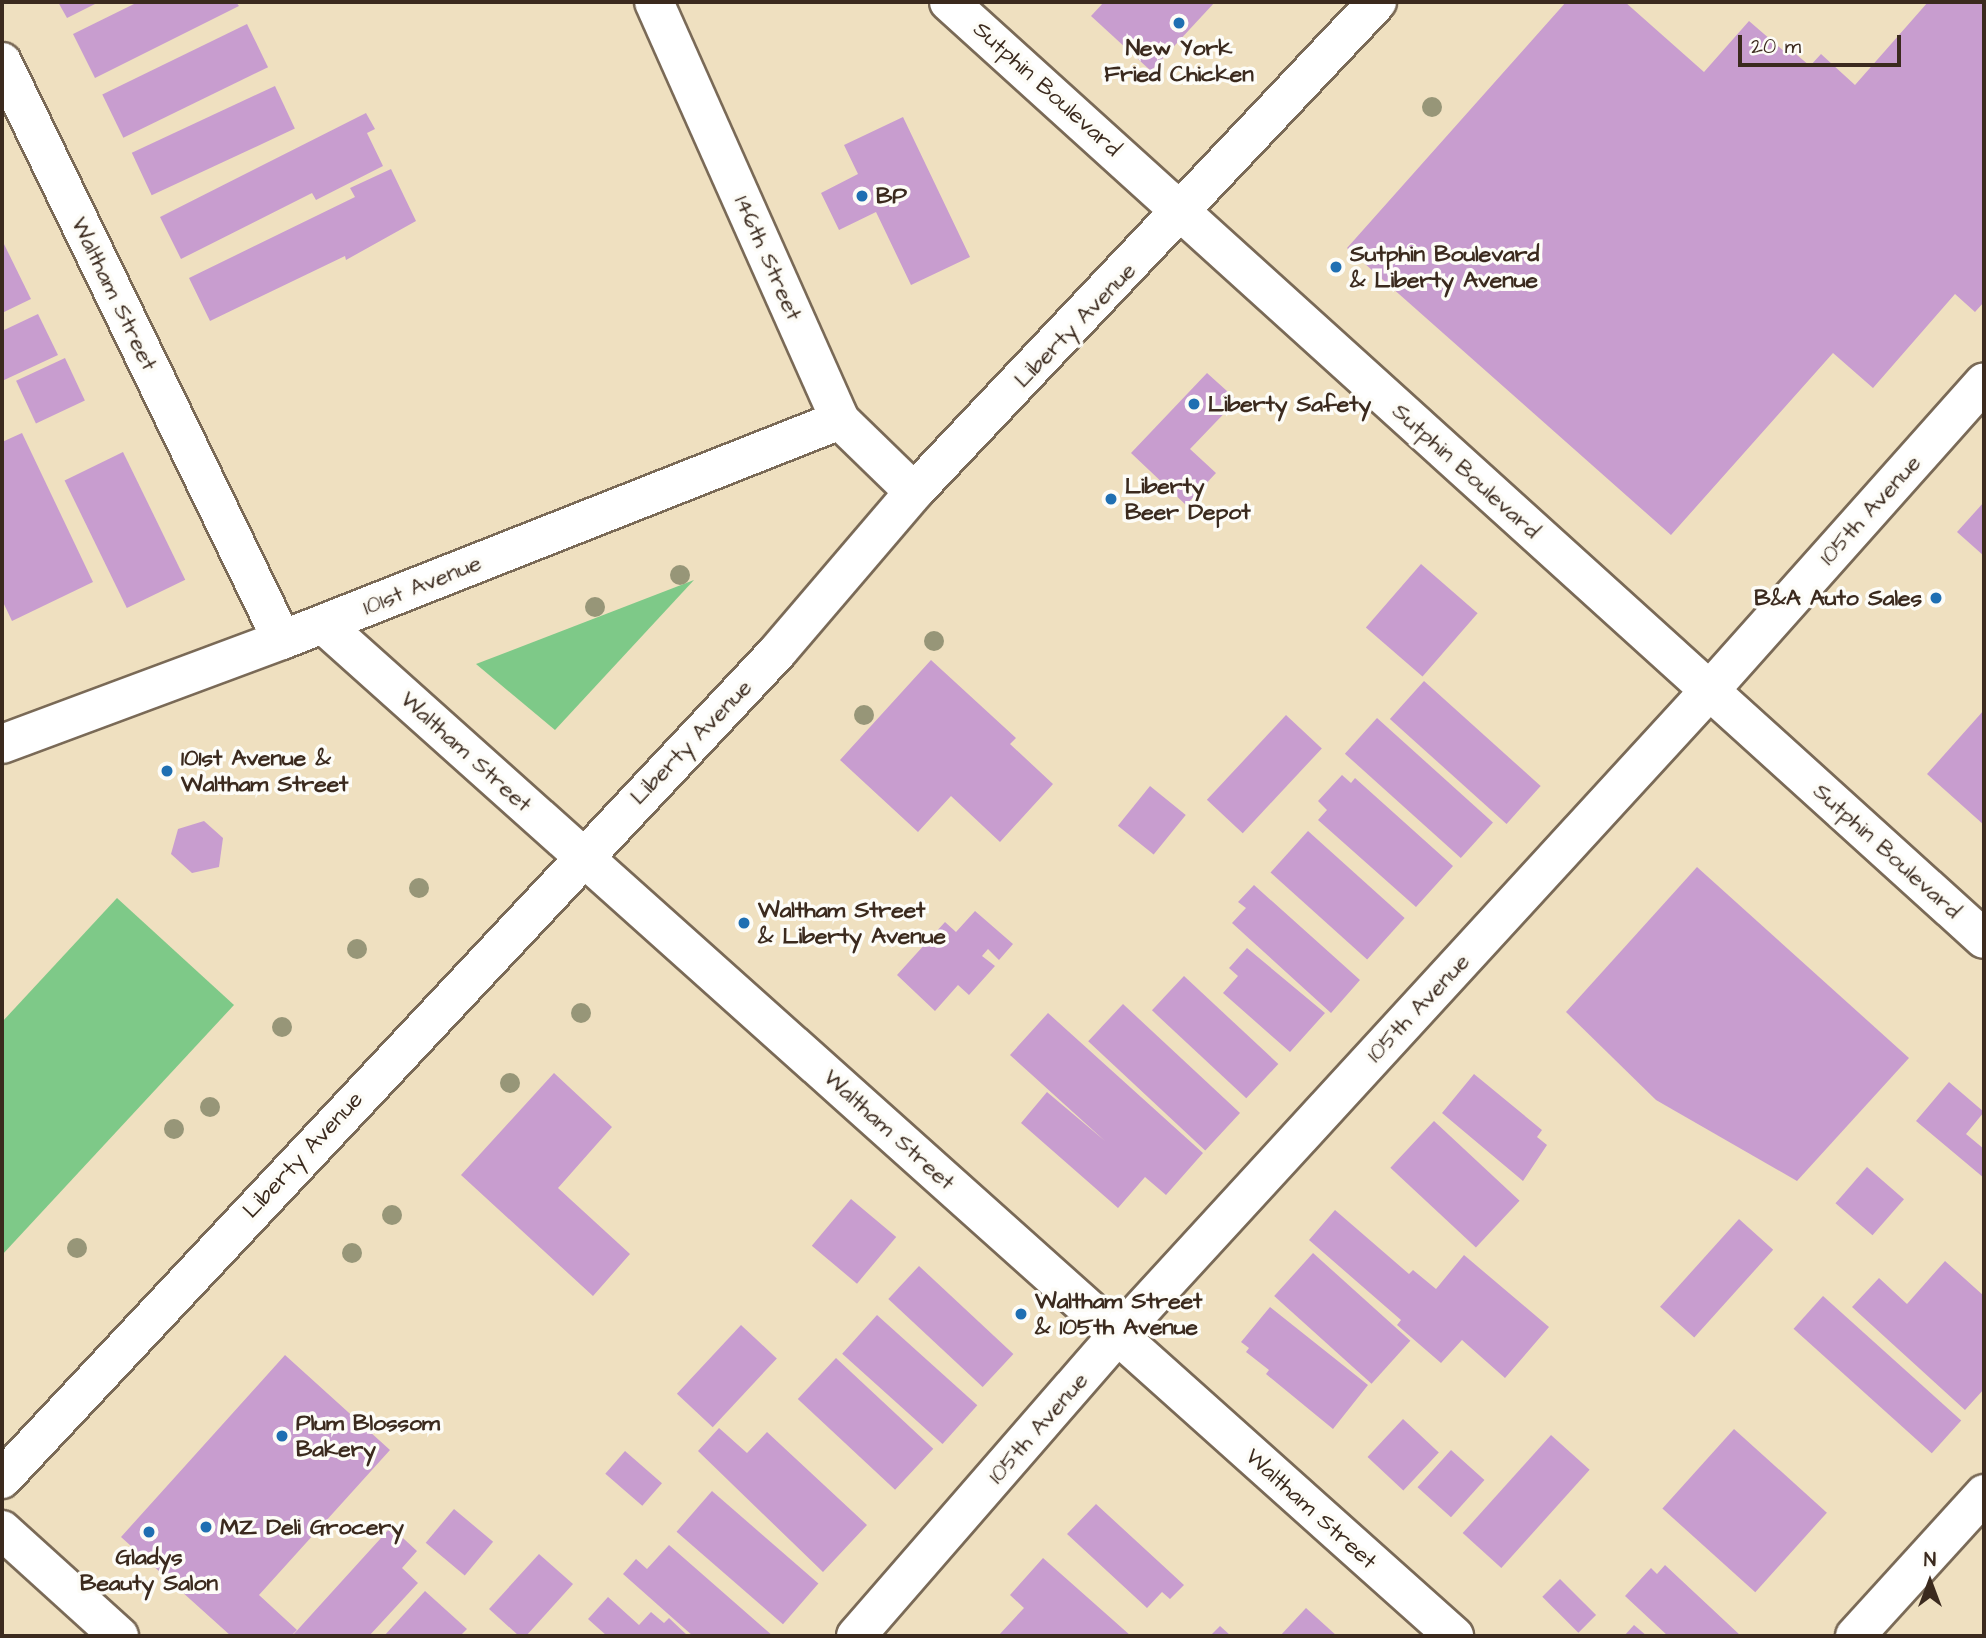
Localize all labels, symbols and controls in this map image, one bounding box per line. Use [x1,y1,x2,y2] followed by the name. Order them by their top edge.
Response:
[967,15,1127,163] street label: Sutphin Boulevard
[1171,15,1187,31] marker: New York Fried Chicken
[1741,21,1904,65] scale bar
[1751,32,1801,61] text: 20 m
[1104,34,1254,88] place label: New York Fried Chicken
[876,182,907,210] place label: BP
[854,188,870,204] marker: BP
[728,191,808,325] street label: 146th Street
[65,213,163,375] street label: Waltham Street
[1350,240,1539,294] place label: Sutphin Boulevard & Liberty Avenue
[1008,257,1142,393] street label: Liberty Avenue
[1328,259,1344,275] marker: Sutphin Boulevard & Liberty Avenue
[1208,390,1371,418] place label: Liberty Safety
[1186,396,1202,412] marker: Liberty Safety
[1386,397,1546,545] street label: Sutphin Boulevard
[1813,449,1927,571] street label: 105th Avenue
[1125,472,1251,526] place label: Liberty Beer Depot
[1103,491,1119,507] marker: Liberty Beer Depot
[359,549,485,621] street label: 101st Avenue
[1754,584,1922,612] place label: B&A Auto Sales
[1928,590,1944,606] marker: B&A Auto Sales
[624,674,758,810] street label: Liberty Avenue
[395,686,537,818] street label: Waltham Street
[181,744,348,798] place label: 101st Avenue & Waltham Street
[159,763,175,779] marker: 101st Avenue & Waltham Street
[1807,777,1967,925] street label: Sutphin Boulevard
[758,896,946,950] place label: Waltham Street & Liberty Avenue
[736,915,752,931] marker: Waltham Street & Liberty Avenue
[1361,948,1475,1068] street label: 105th Avenue
[818,1064,960,1196] street label: Waltham Street
[237,1086,369,1224] street label: Liberty Avenue
[1035,1287,1202,1341] place label: Waltham Street & 105th Avenue
[1013,1306,1029,1322] marker: Waltham Street & 105th Avenue
[982,1367,1094,1489] street label: 105th Avenue
[296,1409,440,1463] place label: Plum Blossom Bakery
[274,1428,290,1444] marker: Plum Blossom Bakery
[1240,1443,1382,1575] street label: Waltham Street
[220,1513,404,1541] place label: MZ Deli Grocery
[198,1519,214,1535] marker: MZ Deli Grocery
[141,1524,157,1540] marker: Gladys Beauty Salon
[80,1543,218,1597] place label: Gladys Beauty Salon
[1895,1547,1965,1617] north arrow
[1924,1547,1936,1574] text: N

